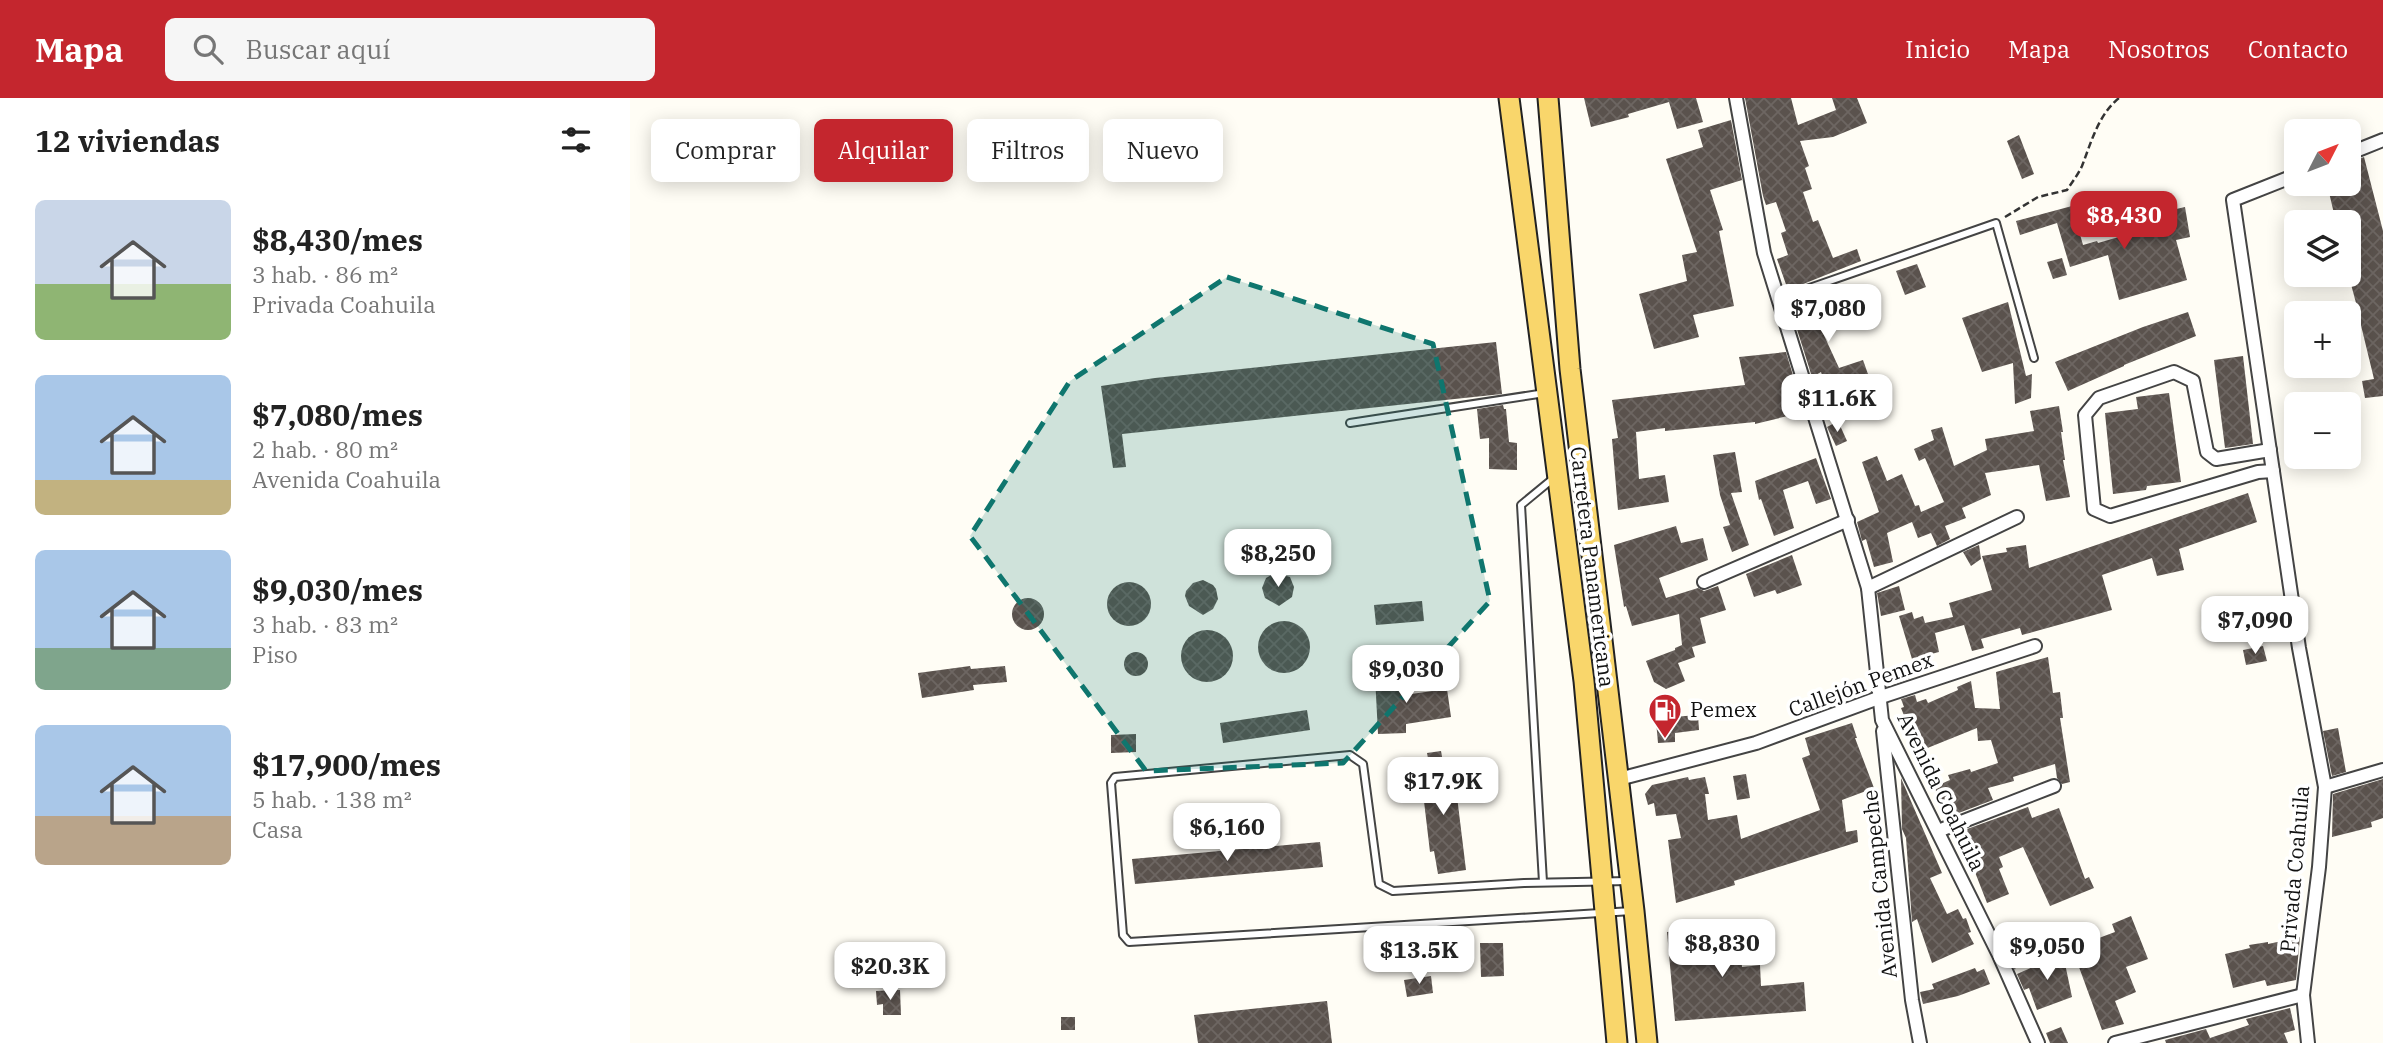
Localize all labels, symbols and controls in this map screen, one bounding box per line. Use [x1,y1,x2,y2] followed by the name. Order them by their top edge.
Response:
[165,18,655,81] search box
[35,28,123,71] text: Mapa
[189,30,227,68] icon: search
[245,32,391,66] text: Buscar aquí
[1905,33,1970,65] text: Inicio
[2008,33,2070,65] text: Mapa
[2108,33,2210,65] text: Nosotros
[2248,33,2348,65] text: Contacto
[651,119,800,182] chip: Comprar
[814,119,953,182] chip: Alquilar
[967,119,1089,182] chip: Filtros
[1103,119,1223,182] chip: Nuevo
[2284,119,2361,196] north arrow
[2284,119,2361,469] map controls
[35,121,220,160] text: 12 viviendas
[557,121,595,159] icon: filters
[2067,192,2181,251] pin: $8,430
[2086,199,2162,229] text: $8,430
[2284,210,2361,287] button: layers
[252,220,423,259] text: $8,430/mes
[91,228,175,312] icon: home
[252,259,398,289] text: 3 hab. · 86 m²
[1771,285,1885,344] pin: $7,080
[252,289,436,319] text: Privada Coahuila
[1790,292,1866,322] text: $7,080
[2284,301,2361,378] button: +
[1780,374,1894,434] pin: $11.6K
[1797,382,1877,412] text: $11.6K
[2284,392,2361,469] button: −
[252,395,423,434] text: $7,080/mes
[91,403,175,487] icon: home
[252,434,398,464] text: 2 hab. · 80 m²
[1564,445,1622,689] street label: Carretera Panamericana
[252,464,441,494] text: Avenida Coahuila
[1221,530,1335,589] pin: $8,250
[1240,537,1316,567] text: $8,250
[252,570,423,609] text: $9,030/mes
[91,578,175,662] icon: home
[2198,596,2312,656] pin: $7,090
[2217,604,2293,634] text: $7,090
[252,609,398,639] text: 3 hab. · 83 m²
[252,639,298,669] text: Piso
[1784,645,1937,723] street label: Callejón Pemex
[1349,646,1463,705] pin: $9,030
[1368,653,1444,683] text: $9,030
[1646,691,1684,740] fuel station icon: Pemex
[1690,695,1757,723] place label: Pemex
[1891,708,1992,875] street label: Avenida Coahuila
[252,745,441,784] text: $17,900/mes
[91,753,175,837] icon: home
[1386,758,1500,817] pin: $17.9K
[1403,765,1483,795] text: $17.9K
[252,784,412,814] text: 5 hab. · 138 m²
[2273,784,2315,954] street label: Privada Coahuila
[1855,788,1903,980] street label: Avenida Campeche
[1170,804,1284,863] pin: $6,160
[1189,811,1265,841] text: $6,160
[252,814,303,844] text: Casa
[1665,920,1779,979] pin: $8,830
[1990,922,2104,982] pin: $9,050
[1362,926,1476,986] pin: $13.5K
[1684,927,1760,957] text: $8,830
[2009,930,2085,960] text: $9,050
[1379,934,1459,964] text: $13.5K
[833,942,947,1002] pin: $20.3K
[850,950,930,980] text: $20.3K

